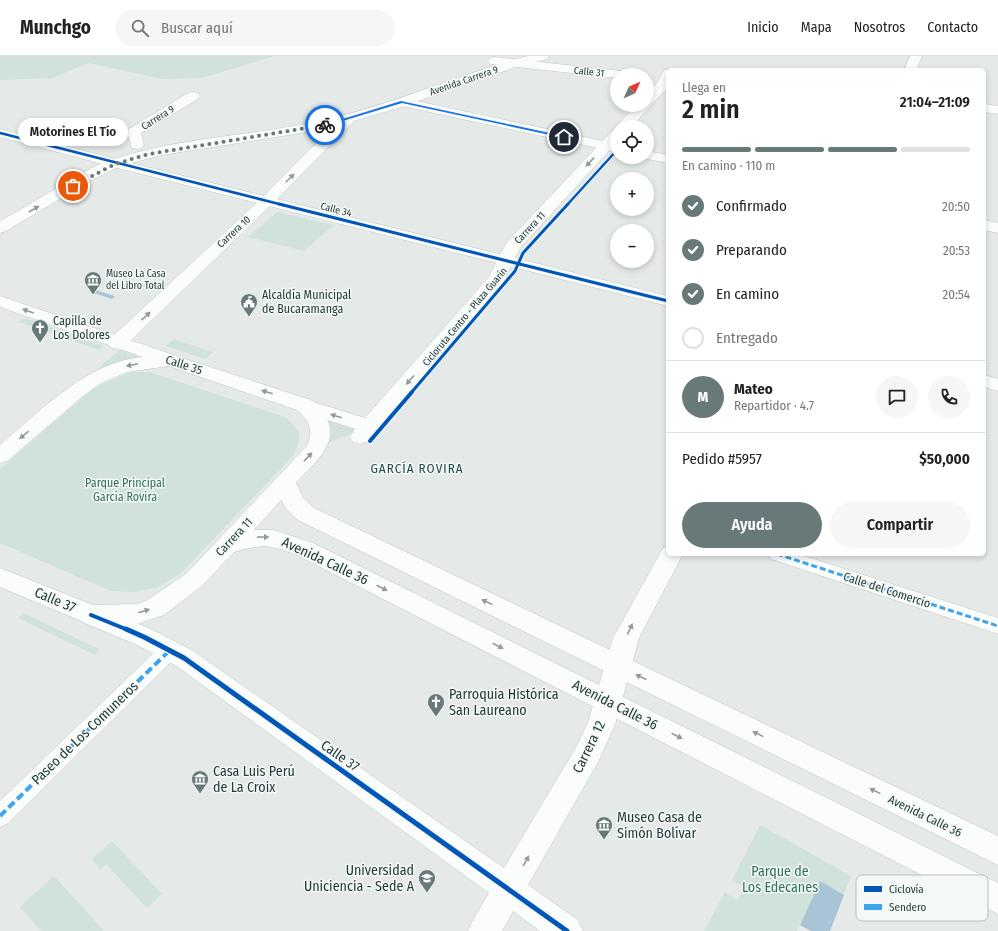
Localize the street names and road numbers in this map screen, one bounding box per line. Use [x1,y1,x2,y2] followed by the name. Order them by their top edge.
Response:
[428,64,500,98] street label: Avenida Carrera 9
[573,64,605,80] street label: Calle 31
[139,103,177,133] street label: Carrera 9
[319,200,353,220] street label: Calle 34
[512,209,548,247] street label: Carrera 11
[215,214,253,250] street label: Carrera 10
[419,265,510,369] street label: Cicloruta Centro - Plaza Guarín
[164,353,205,378] street label: Calle 35
[213,515,255,559] street label: Carrera 11
[279,534,371,588] street label: Avenida Calle 36
[842,569,932,611] street label: Calle del Comercio
[32,584,78,616] street label: Calle 37
[569,676,661,734] street label: Avenida Calle 36
[28,678,142,788] street label: Paseo de Los Comuneros
[569,718,609,776] street label: Carrera 12
[317,737,363,776] street label: Calle 37
[886,792,964,840] street label: Avenida Calle 36

